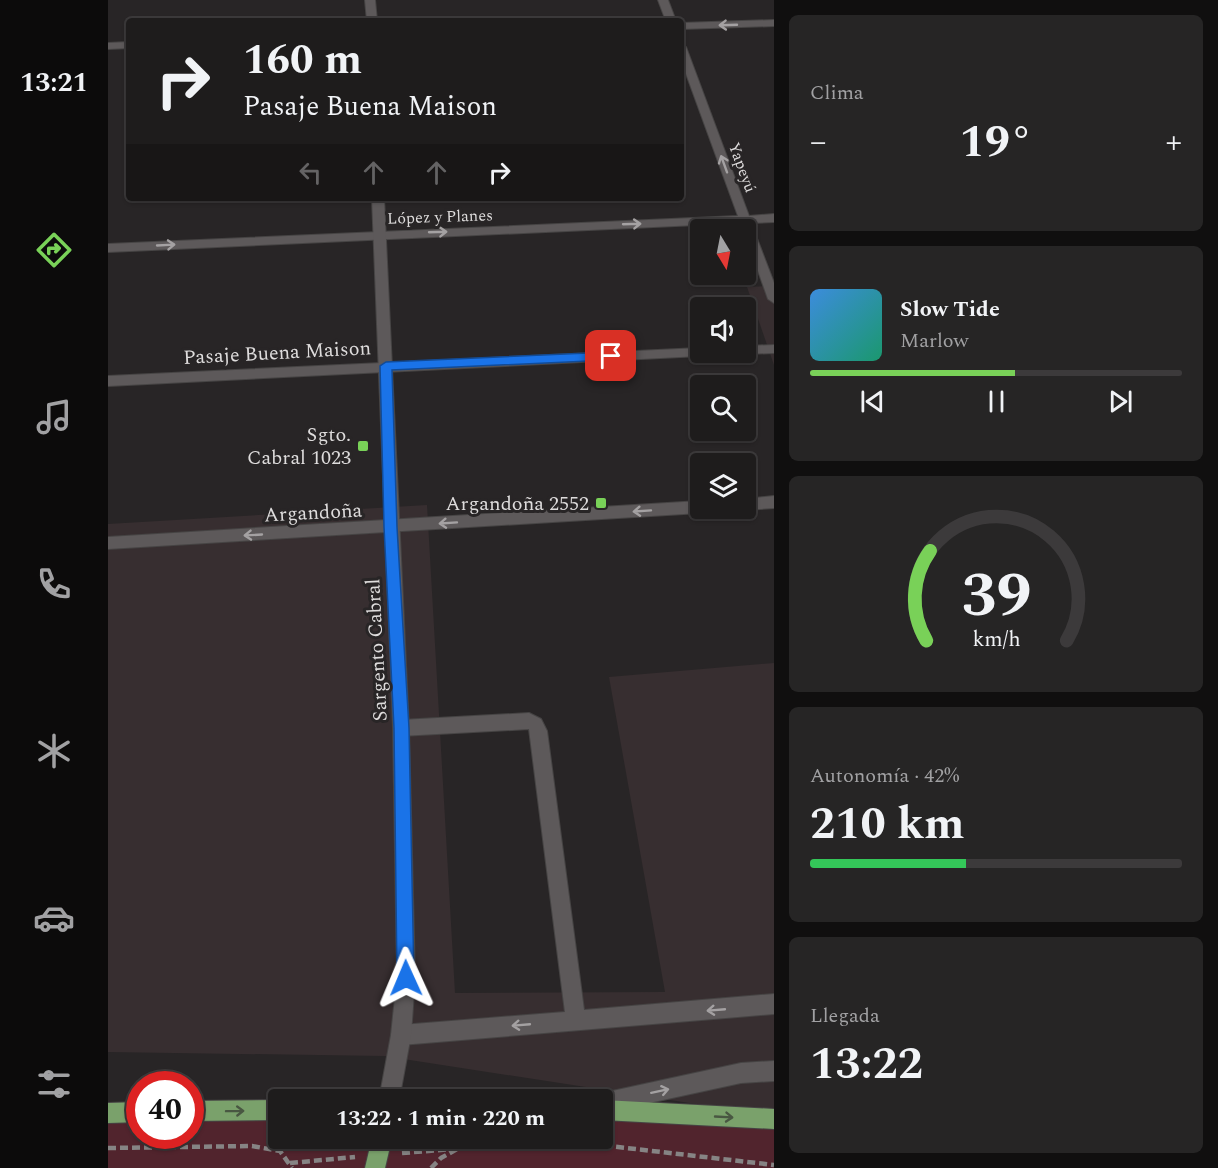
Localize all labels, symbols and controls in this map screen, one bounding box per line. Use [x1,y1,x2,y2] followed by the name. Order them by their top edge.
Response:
[718,19,738,30] one-way arrow
[243,29,362,92] text: 160 m
[144,42,222,120] icon: right
[20,62,88,104] text: 13:21
[810,78,864,108] text: Clima
[243,86,497,128] text: Pasaje Buena Maison
[960,108,1033,177] text: 19°
[810,117,827,167] text: −
[1166,117,1182,167] text: +
[722,139,762,196] street label: Yapeyú
[718,155,729,174] one-way arrow
[294,156,327,189] icon: left
[357,156,390,189] icon: ahead
[420,156,453,189] icon: ahead
[483,156,516,189] icon: right
[387,203,493,231] street label: López y Planes
[622,218,642,230] one-way arrow
[690,219,756,285] north arrow
[690,219,756,519] map controls
[427,227,447,238] one-way arrow
[33,229,75,271] icon: directions
[156,239,176,251] one-way arrow
[900,293,1000,326] text: Slow Tide
[690,297,756,363] button: sound
[900,326,969,356] text: Marlow
[585,330,636,381] pin
[182,333,372,373] street label: Pasaje Buena Maison
[594,339,627,372] icon: arrive
[690,375,756,441] button: search
[856,385,889,418] icon: previous
[980,385,1013,418] icon: pause
[1104,385,1137,418] icon: next
[33,396,75,438] icon: music
[247,420,351,473] place label: Sgto. Cabral 1023
[356,439,370,453] marker: Sgto. Cabral 1023
[690,453,756,519] button: layers
[446,489,589,519] place label: Argandoña 2552
[263,495,363,531] street label: Argandoña
[594,496,608,510] marker: Argandoña 2552
[633,505,653,516] one-way arrow
[438,518,458,529] one-way arrow
[243,529,263,540] one-way arrow
[961,549,1031,644] text: 39
[33,563,75,605] icon: phone
[358,578,396,722] street label: Sargento Cabral
[972,623,1020,656] text: km/h
[33,730,75,772] icon: climate
[810,761,959,791] text: Autonomía · 42%
[810,790,965,859] text: 210 km
[33,897,75,939] icon: car
[374,946,438,1010] position arrow
[810,1001,880,1031] text: Llegada
[706,1005,726,1016] one-way arrow
[512,1020,532,1031] one-way arrow
[810,1030,923,1099] text: 13:22
[33,1063,75,1105] icon: filters
[126,1071,204,1149] speed limit sign: 40
[650,1085,669,1096] one-way arrow
[336,1102,545,1135] text: 13:22 · 1 min · 220 m
[224,1105,244,1116] one-way arrow
[714,1111,734,1122] one-way arrow

